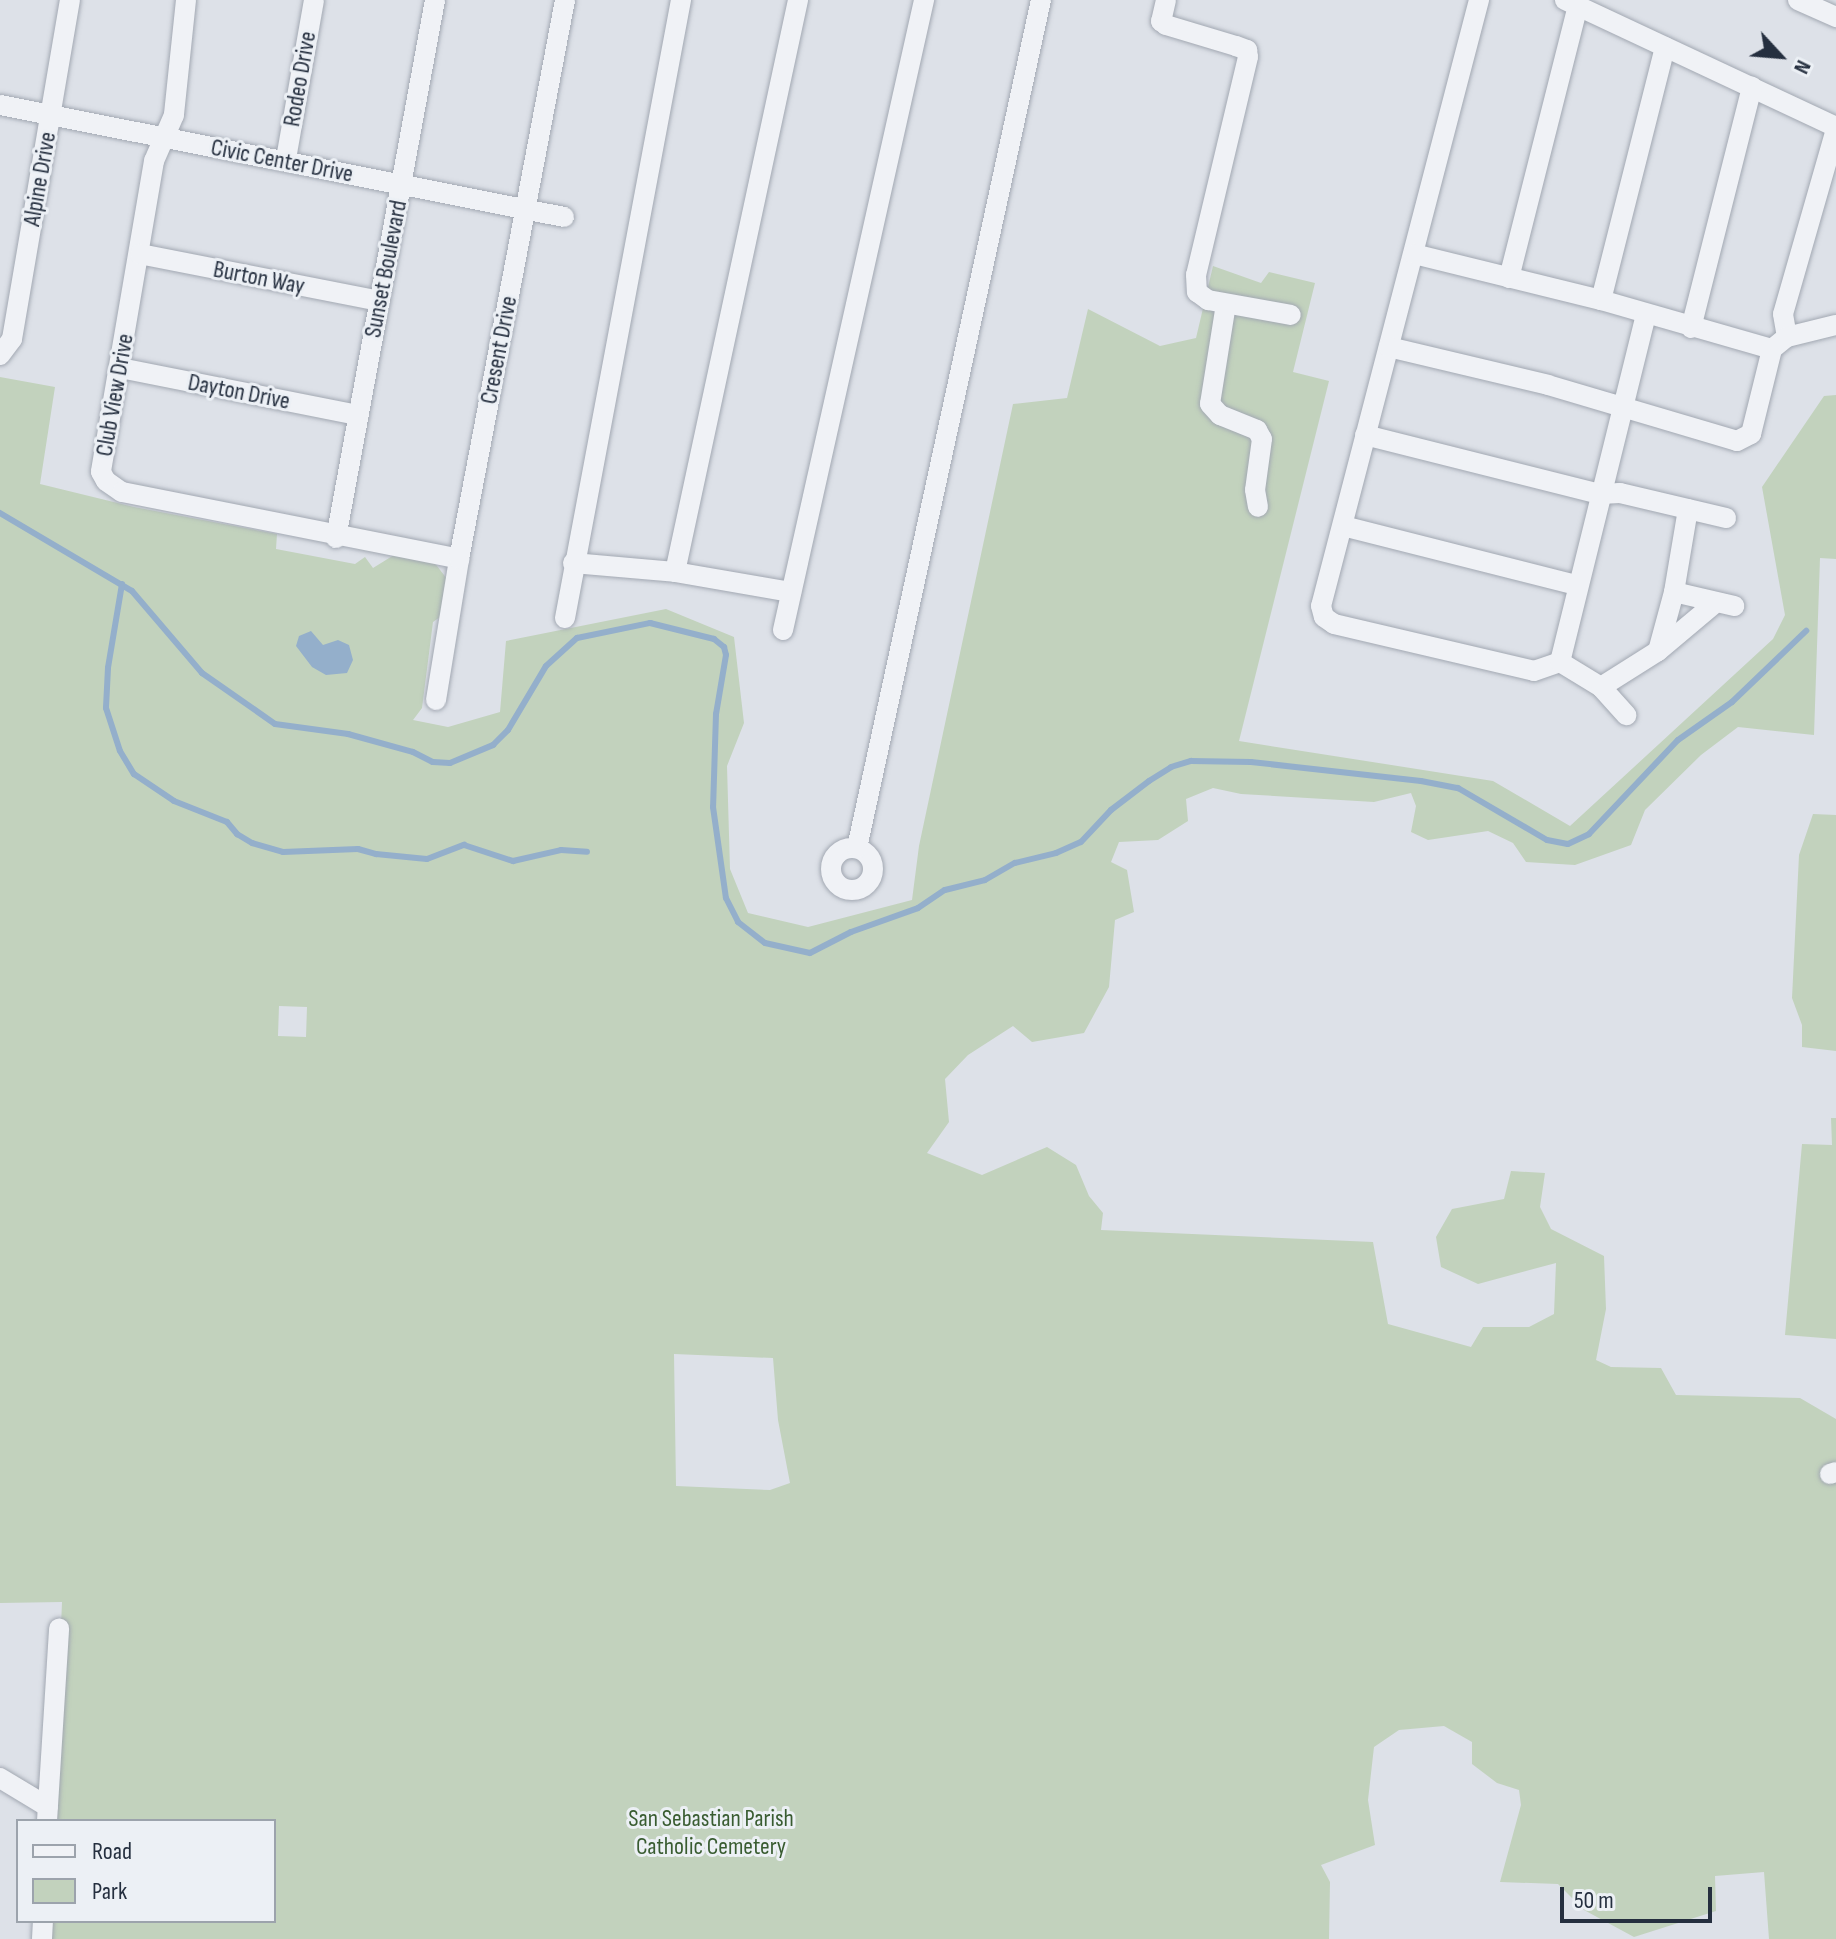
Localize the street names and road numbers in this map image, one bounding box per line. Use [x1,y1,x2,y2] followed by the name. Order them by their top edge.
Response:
[277,29,323,129] street label: Rodeo Drive
[18,130,62,228] street label: Alpine Drive
[208,133,356,189] street label: Civic Center Drive
[359,198,413,340] street label: Sunset Boulevard
[211,255,307,301] street label: Burton Way
[474,294,524,406] street label: Cresent Drive
[90,331,140,459] street label: Club View Drive
[186,368,292,416] street label: Dayton Drive

